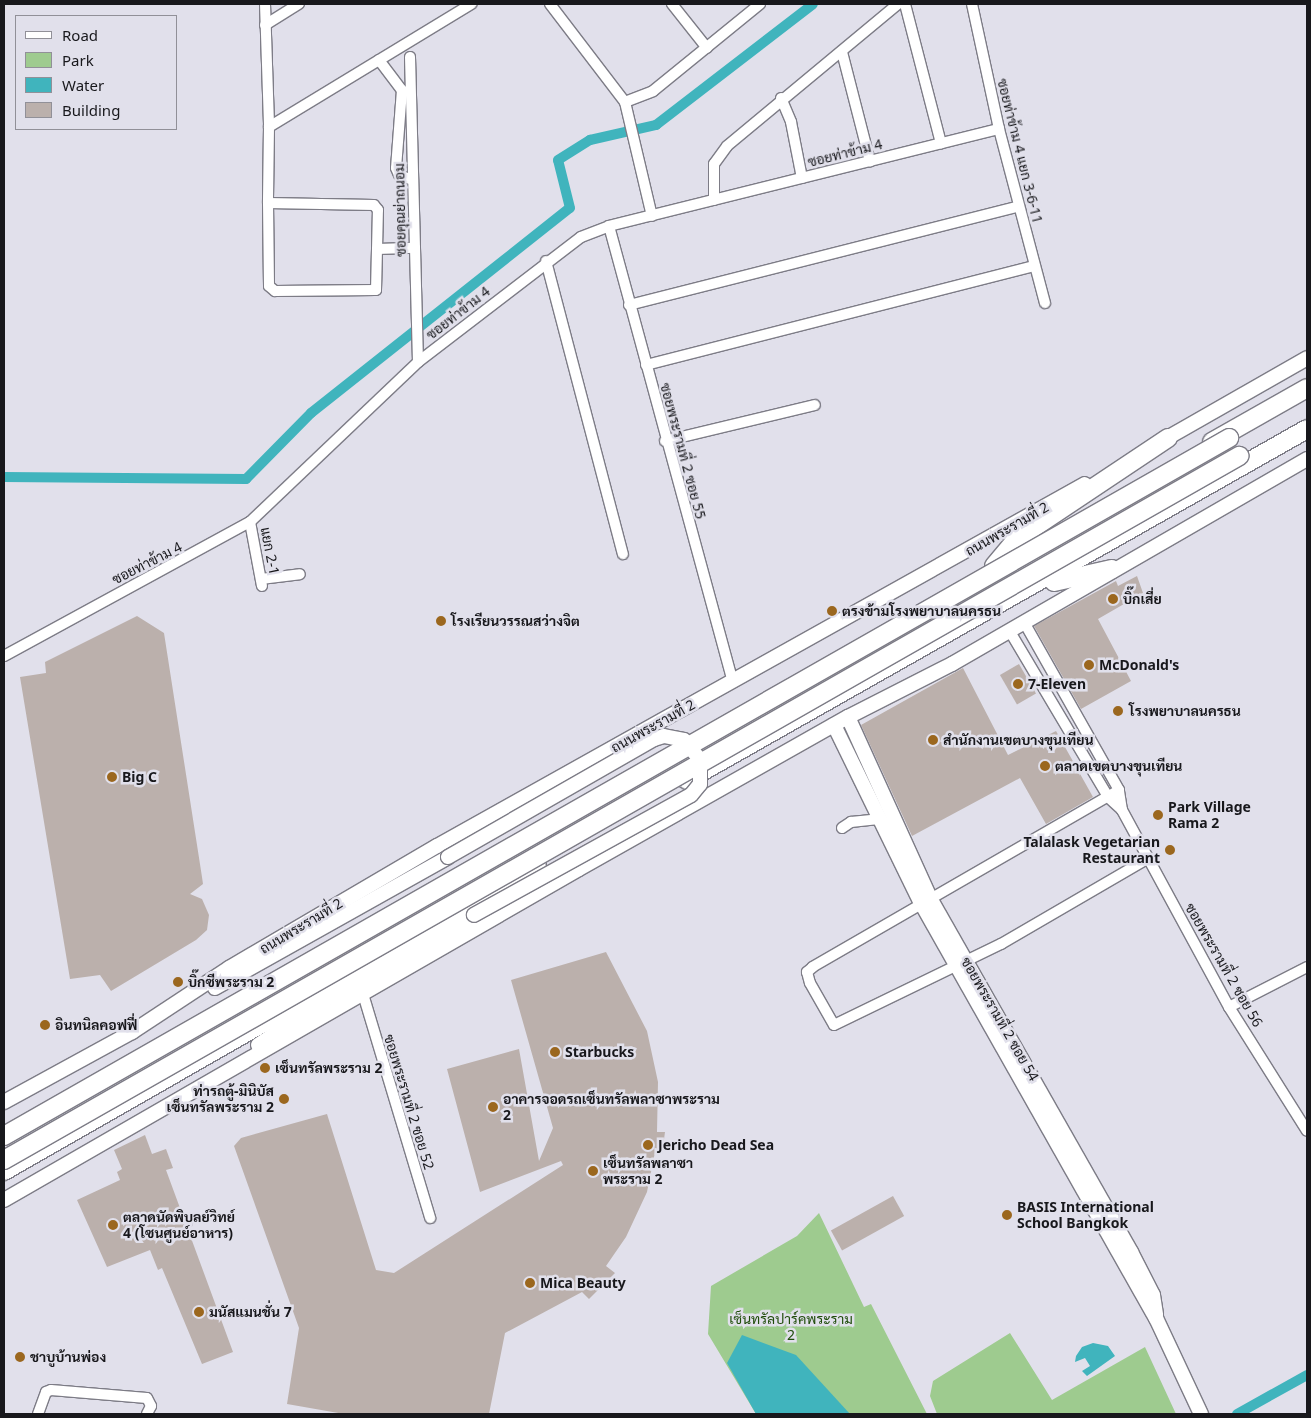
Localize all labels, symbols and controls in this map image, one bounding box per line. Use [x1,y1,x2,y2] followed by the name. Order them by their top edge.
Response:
[15,15,178,130] legend
[62,25,98,45] text: Road
[62,50,94,70] text: Park
[62,75,104,95] text: Water
[994,77,1046,225] street label: ซอยท่าข้าม 4 แยก 3-6-11
[62,100,120,120] text: Building
[806,136,884,170] street label: ซอยท่าข้าม 4
[391,163,409,257] street label: ซอยคุณย่าถนอม
[423,283,493,343] street label: ซอยท่าข้าม 4
[657,381,709,521] street label: ซอยพระรามที่ 2 ซอย 55
[962,498,1052,560] street label: ถนนพระรามที่ 2
[257,526,283,576] street label: แยก 2-1
[109,538,185,588] street label: ซอยท่าข้าม 4
[1123,591,1162,607] place label: บิ๊กเสี่ย
[1107,593,1119,605] marker: บิ๊กเสี่ย
[842,603,1001,619] place label: ตรงข้ามโรงพยาบาลนครธน
[826,605,838,617] marker: ตรงข้ามโรงพยาบาลนครธน
[451,613,580,629] place label: โรงเรียนวรรณสว่างจิต
[435,615,447,627] marker: โรงเรียนวรรณสว่างจิต
[1099,657,1179,673] place label: McDonald's
[1083,659,1095,671] marker: McDonald's
[1028,676,1086,692] place label: 7-Eleven
[1012,678,1024,690] marker: 7-Eleven
[608,696,698,756] street label: ถนนพระรามที่ 2
[1129,703,1241,719] place label: โรงพยาบาลนครธน
[1111,704,1125,718] marker: โรงพยาบาลนครธน
[943,732,1094,748] place label: สำนักงานเขตบางขุนเทียน
[927,734,939,746] marker: สำนักงานเขตบางขุนเทียน
[1055,758,1182,774] place label: ตลาดเขตบางขุนเทียน
[1039,760,1051,772] marker: ตลาดเขตบางขุนเทียน
[122,769,157,785] place label: Big C
[106,771,118,783] marker: Big C
[1168,799,1251,832] place label: Park Village Rama 2
[1152,809,1164,821] marker: Park Village Rama 2
[1023,834,1160,866] place label: Talalask Vegetarian Restaurant
[1164,844,1176,856] marker: Talalask Vegetarian Restaurant
[257,895,345,957] street label: ถนนพระรามที่ 2
[1182,900,1266,1030] street label: ซอยพระรามที่ 2 ซอย 56
[958,954,1042,1084] street label: ซอยพระรามที่ 2 ซอย 54
[188,974,274,990] place label: บิ๊กซีพระราม 2
[172,976,184,988] marker: บิ๊กซีพระราม 2
[55,1017,137,1033] place label: อินทนิลคอฟฟี่
[39,1019,51,1031] marker: อินทนิลคอฟฟี่
[380,1032,438,1172] street label: ซอยพระรามที่ 2 ซอย 52
[565,1044,634,1060] place label: Starbucks
[549,1046,561,1058] marker: Starbucks
[275,1060,382,1076] place label: เซ็นทรัลพระราม 2
[259,1062,271,1074] marker: เซ็นทรัลพระราม 2
[167,1083,274,1116] place label: ท่ารถตู้-มินิบัส เซ็นทรัลพระราม 2
[503,1091,720,1124] place label: อาคารจอดรถเซ็นทรัลพลาซาพระราม 2
[278,1093,290,1105] marker: ท่ารถตู้-มินิบัส เซ็นทรัลพระราม 2
[487,1101,499,1113] marker: อาคารจอดรถเซ็นทรัลพลาซาพระราม 2
[658,1137,774,1153] place label: Jericho Dead Sea
[642,1139,654,1151] marker: Jericho Dead Sea
[603,1155,693,1188] place label: เซ็นทรัลพลาซา พระราม 2
[587,1165,599,1177] marker: เซ็นทรัลพลาซา พระราม 2
[1017,1199,1154,1232] place label: BASIS International School Bangkok
[123,1209,235,1242] place label: ตลาดนัดพิบูลย์วิทย์ 4 (โซนศูนย์อาหาร)
[1001,1209,1013,1221] marker: BASIS International School Bangkok
[107,1219,119,1231] marker: ตลาดนัดพิบูลย์วิทย์ 4 (โซนศูนย์อาหาร)
[540,1275,626,1291] place label: Mica Beauty
[524,1277,536,1289] marker: Mica Beauty
[209,1304,292,1320] place label: มนัสแมนชั่น 7
[193,1306,205,1318] marker: มนัสแมนชั่น 7
[729,1311,853,1344] park label: เซ็นทรัลปาร์คพระราม 2
[30,1349,106,1365] place label: ชาบูบ้านพ่อง
[14,1351,26,1363] marker: ชาบูบ้านพ่อง

